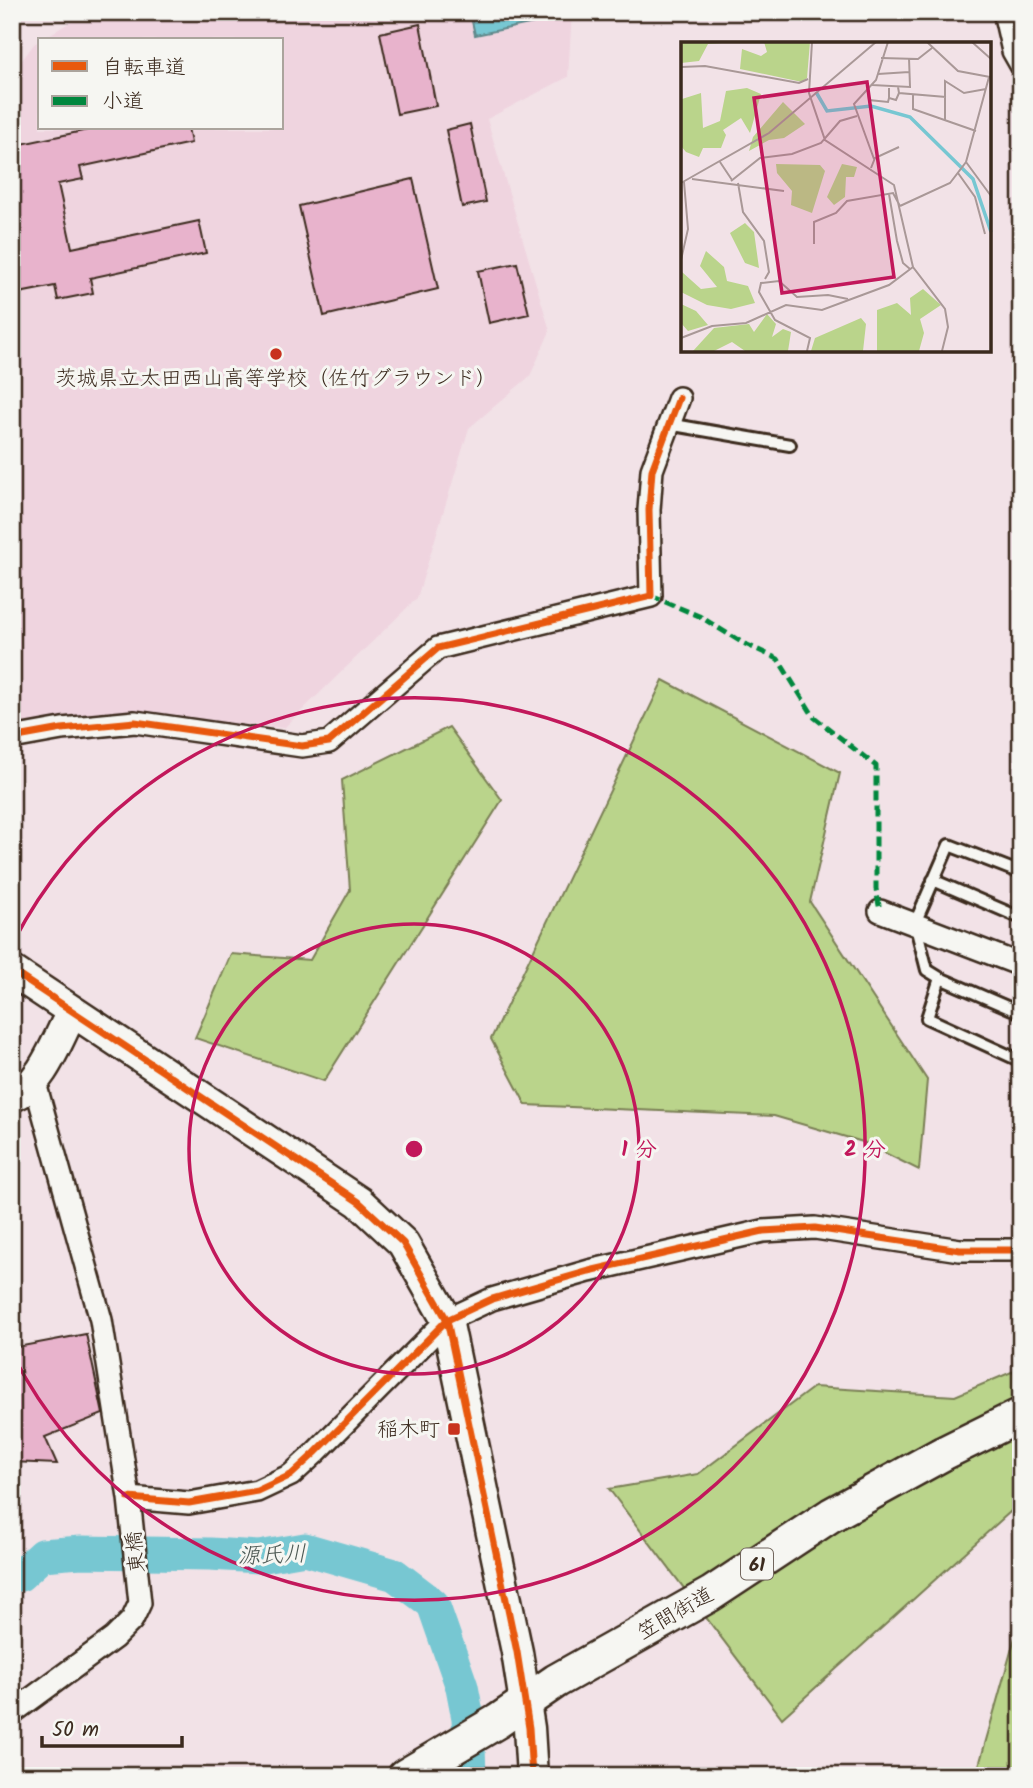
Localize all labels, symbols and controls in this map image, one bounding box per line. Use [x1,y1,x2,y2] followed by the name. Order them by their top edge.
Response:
[38,38,284,130] legend
[681,42,991,352] inset map
[102,52,186,85] text: 自転車道
[102,86,144,119] text: 小道
[268,346,284,362] marker: 茨城県立太田西山高等学校（佐竹グラウンド）
[56,363,497,396] place label: 茨城県立太田西山高等学校（佐竹グラウンド）
[621,1134,657,1167] text: 1 分
[844,1134,886,1167] text: 2 分
[402,1137,426,1161] centre of rings
[377,1414,440,1447] place label: 稲木町
[446,1421,462,1437] marker: 稲木町
[118,1529,155,1574] street label: 東橋
[237,1537,307,1575] water label: 源氏川
[741,1548,773,1580] road number: 61
[631,1579,720,1650] street label: 笠間街道
[42,1704,182,1748] scale bar
[52,1714,99,1747] text: 50 m

